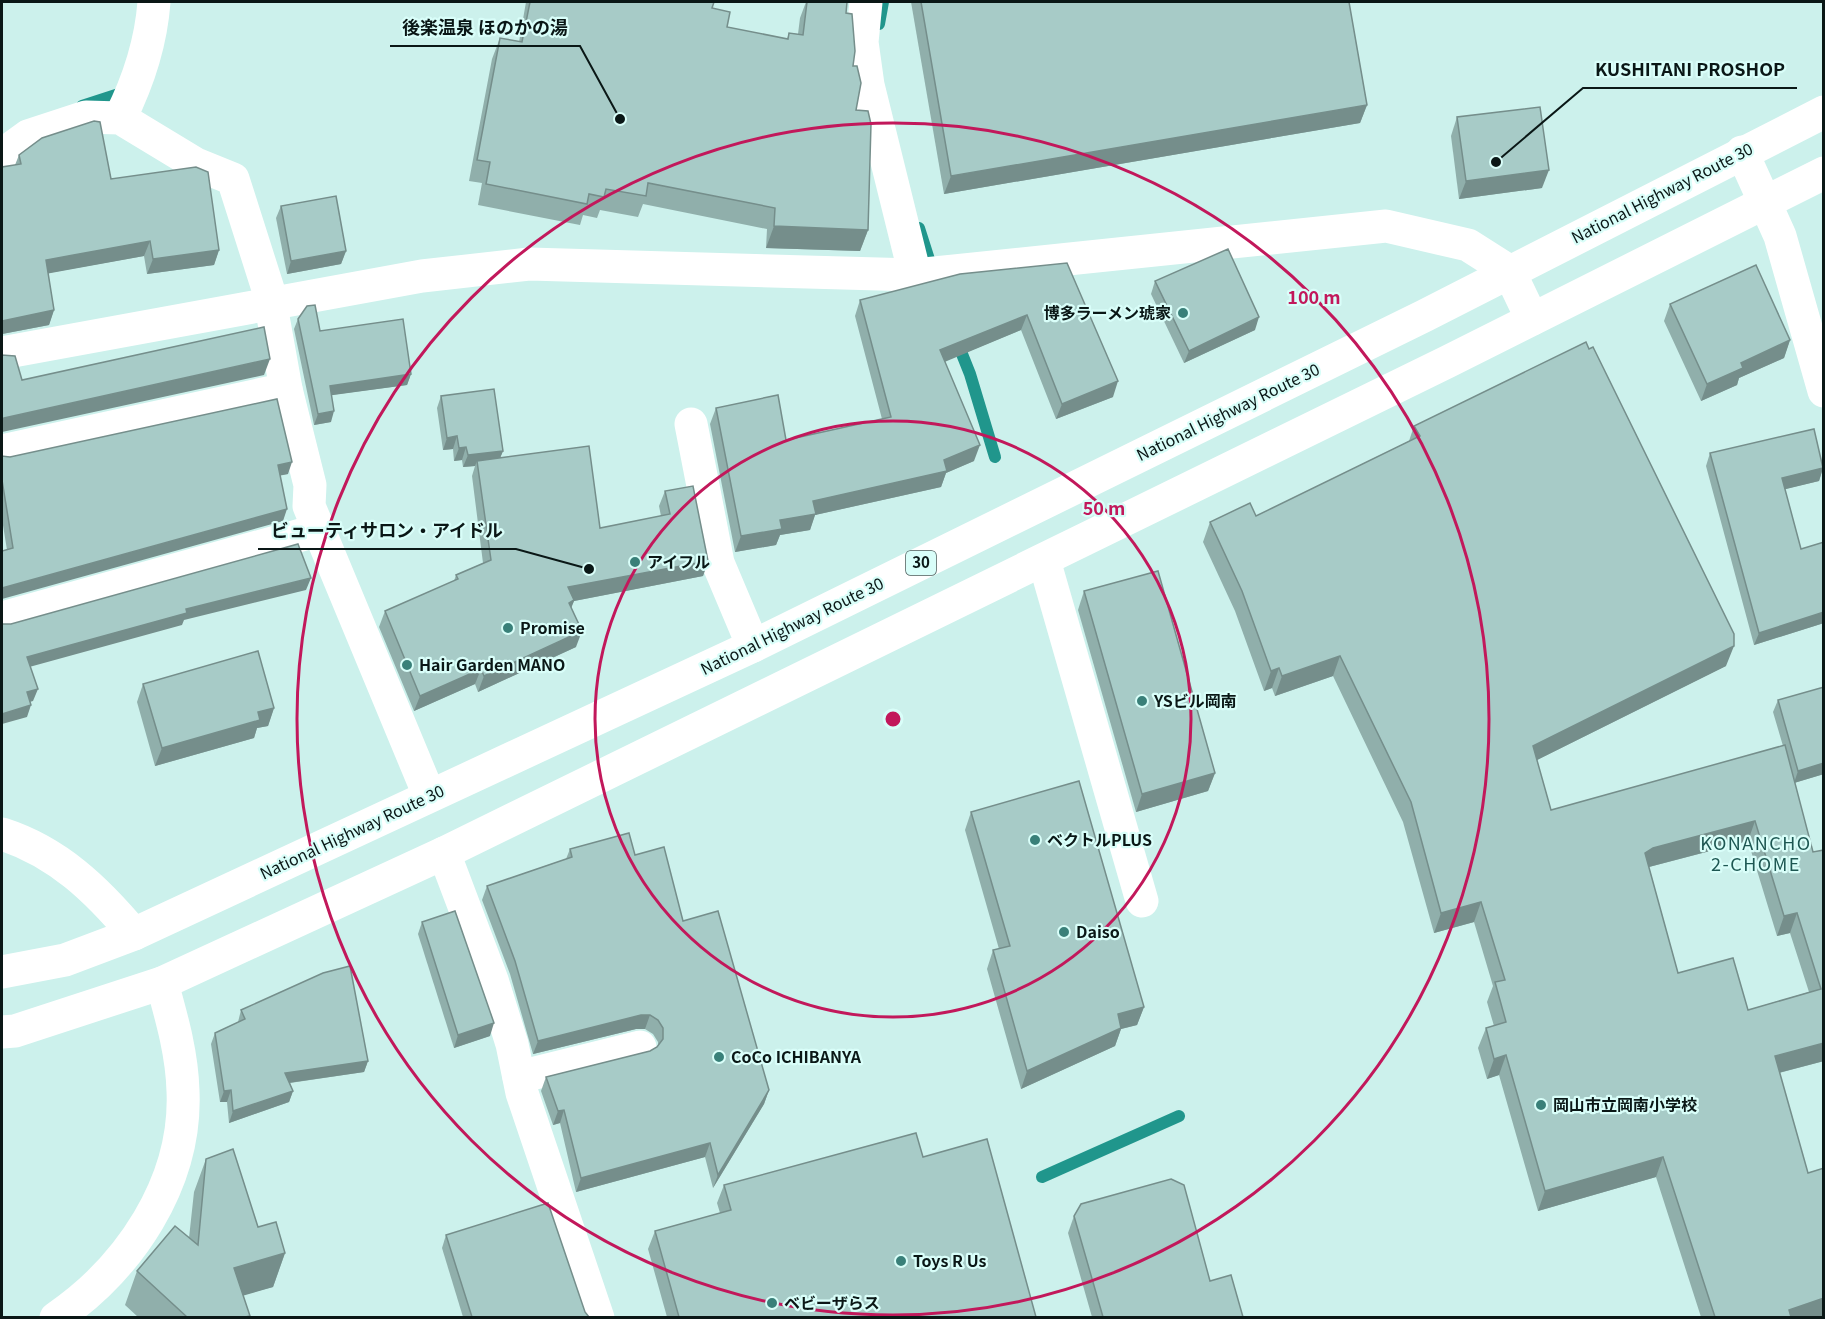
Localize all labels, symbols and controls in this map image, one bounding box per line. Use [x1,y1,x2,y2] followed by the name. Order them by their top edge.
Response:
[390,10,580,46] callout: 後楽温泉 ほのかの湯
[402,13,568,39] text: 後楽温泉 ほのかの湯
[1583,52,1797,88] callout: KUSHITANI PROSHOP
[1595,55,1785,81] text: KUSHITANI PROSHOP
[1567,136,1757,248] street label: National Highway Route 30
[1287,283,1341,309] text: 100 m
[1044,300,1171,324] place label: 博多ラーメン琥家
[1176,306,1190,320] marker: 博多ラーメン琥家
[1132,356,1323,466] street label: National Highway Route 30
[1083,494,1125,520] text: 50 m
[258,513,516,549] callout: ビューティサロン・アイドル
[271,516,503,542] text: ビューティサロン・アイドル
[647,549,710,573] place label: アイフル
[906,551,936,575] road number: 30
[628,555,642,569] marker: アイフル
[696,570,887,680] street label: National Highway Route 30
[520,615,585,639] place label: Promise
[501,621,515,635] marker: Promise
[419,652,565,676] place label: Hair Garden MANO
[400,658,414,672] marker: Hair Garden MANO
[1153,688,1237,712] place label: YSビル岡南
[1135,694,1149,708] marker: YSビル岡南
[883,709,903,729] centre of rings
[255,778,448,884] street label: National Highway Route 30
[1047,827,1152,851] place label: ベクトルPLUS
[1700,829,1812,876] district label: KONANCHO 2-CHOME
[1028,833,1042,847] marker: ベクトルPLUS
[1076,919,1120,943] place label: Daiso
[1057,925,1071,939] marker: Daiso
[731,1044,862,1068] place label: CoCo ICHIBANYA
[712,1050,726,1064] marker: CoCo ICHIBANYA
[1553,1092,1697,1116] place label: 岡山市立岡南小学校
[1534,1098,1548,1112] marker: 岡山市立岡南小学校
[913,1248,986,1272] place label: Toys R Us
[894,1254,908,1268] marker: Toys R Us
[784,1290,880,1314] place label: ベビーザらス
[765,1296,779,1310] marker: ベビーザらス

